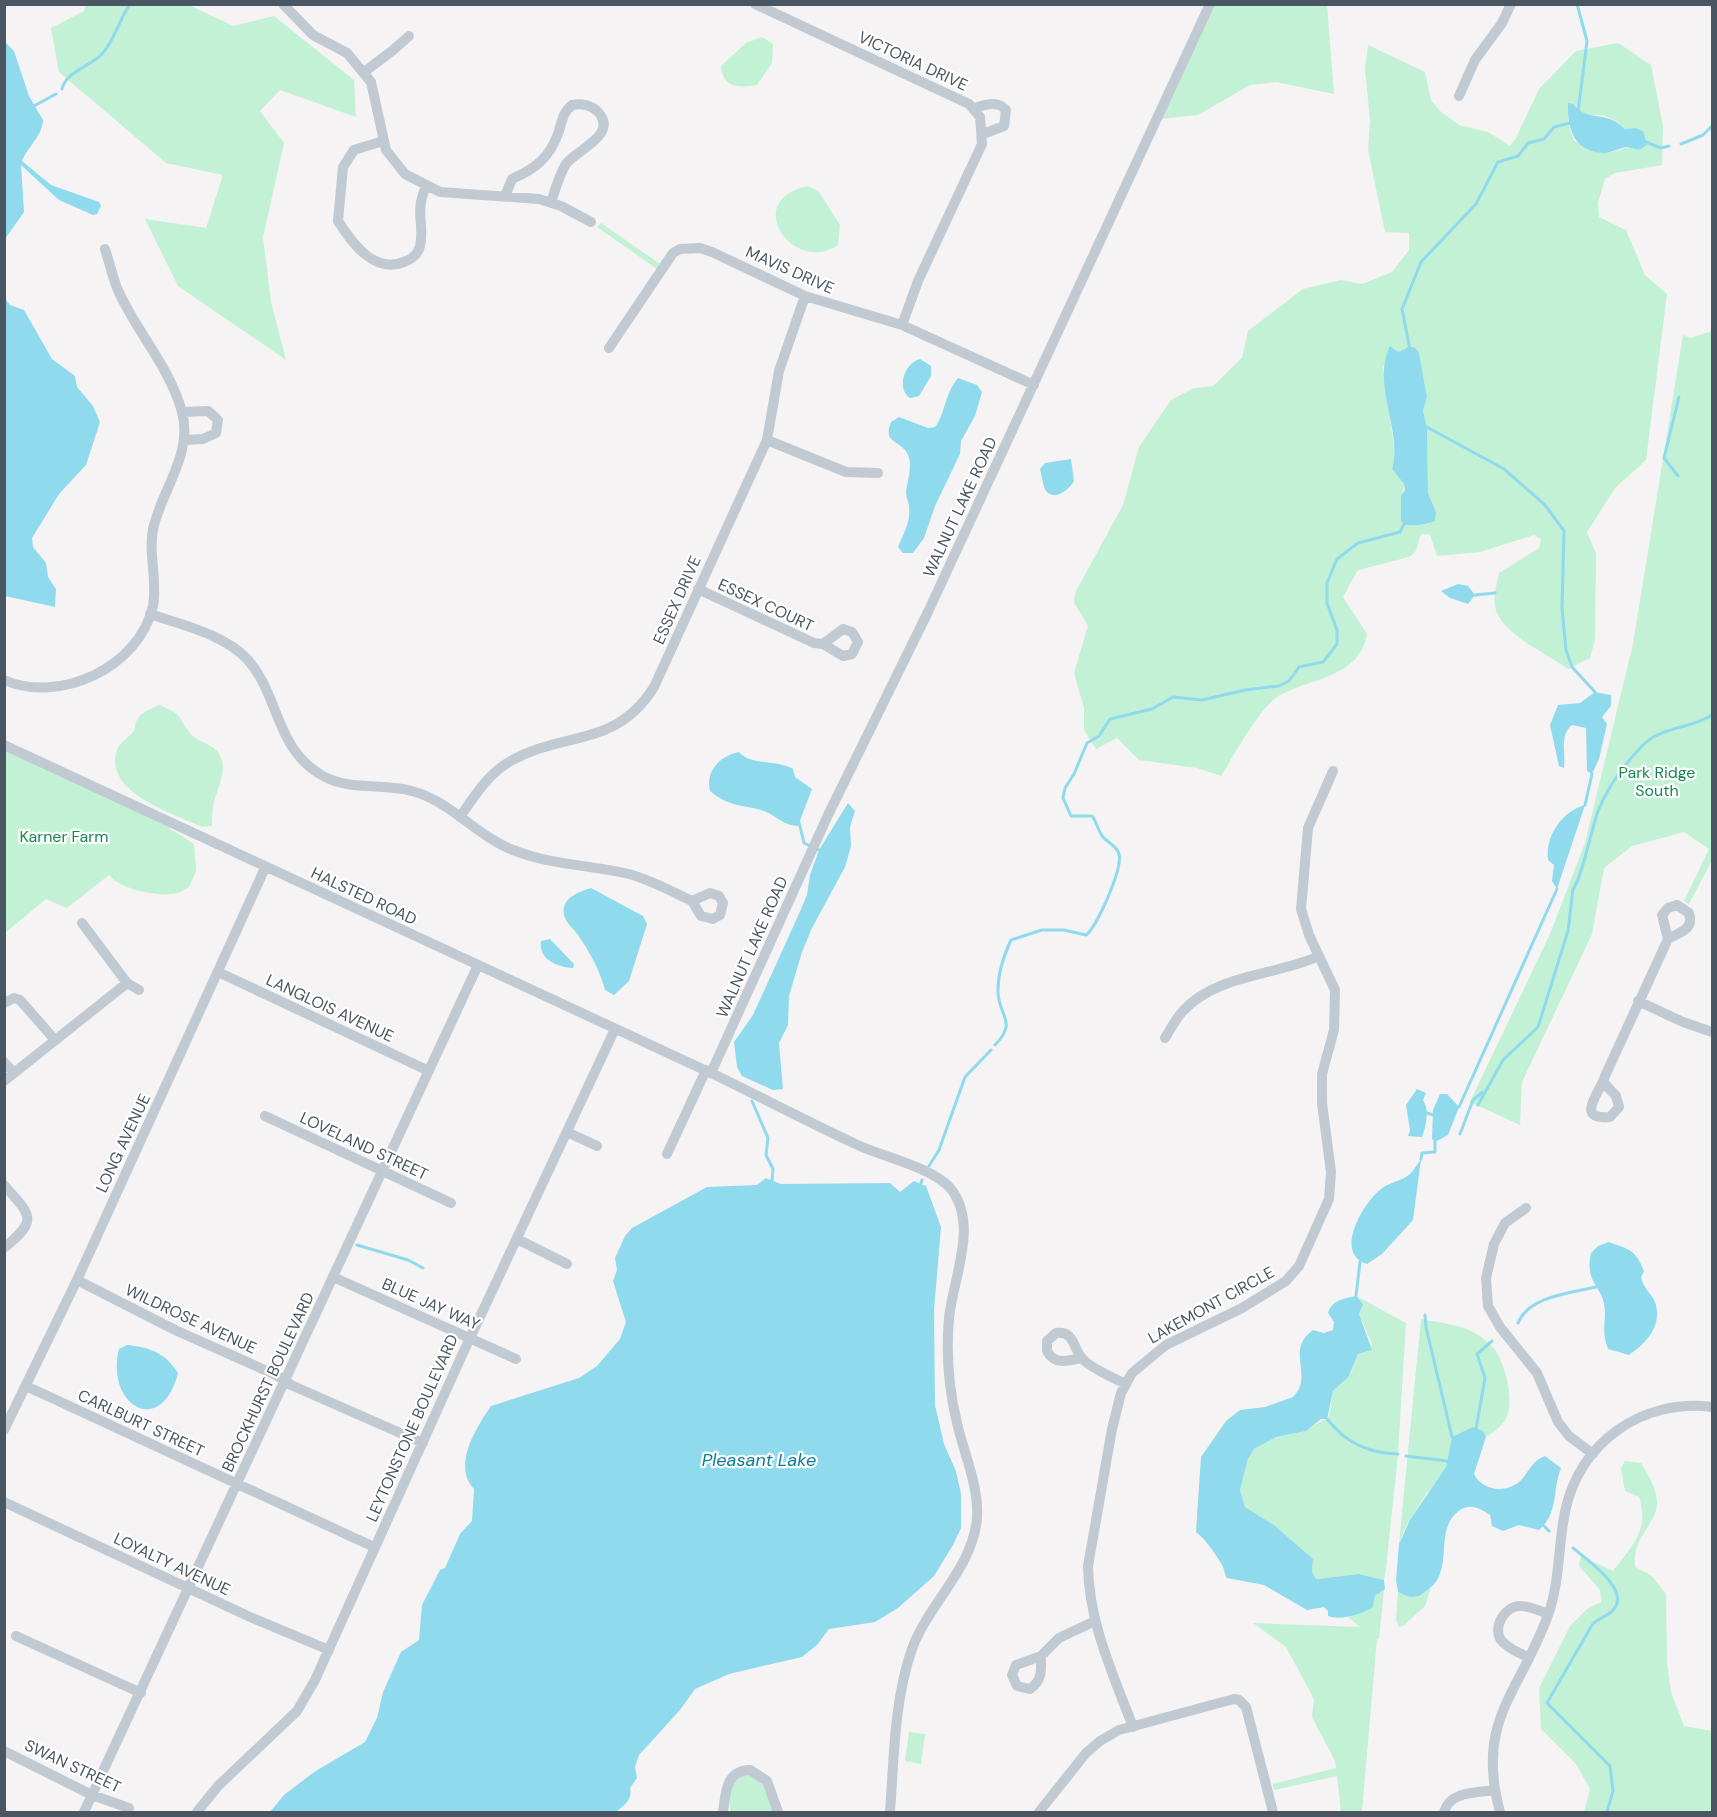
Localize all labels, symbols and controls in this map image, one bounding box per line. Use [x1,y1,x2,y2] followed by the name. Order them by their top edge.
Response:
[855,26,971,96] street label: VICTORIA DRIVE
[743,241,837,299] street label: MAVIS DRIVE
[918,433,1002,581] street label: WALNUT LAKE ROAD
[648,553,706,647] street label: ESSEX DRIVE
[715,574,817,636] street label: ESSEX COURT
[1619,762,1695,801] park label: Park Ridge South
[20,826,108,847] park label: Karner Farm
[308,862,420,930] street label: HALSTED ROAD
[711,873,793,1021] street label: WALNUT LAKE ROAD
[263,969,397,1047] street label: LANGLOIS AVENUE
[91,1090,155,1196] street label: LONG AVENUE
[297,1107,431,1185] street label: LOVELAND STREET
[1144,1262,1278,1348] street label: LAKEMONT CIRCLE
[379,1273,483,1335] street label: BLUE JAY WAY
[122,1279,260,1359] street label: WILDROSE AVENUE
[217,1289,319,1475] street label: BROCKHURST BOULEVARD
[361,1331,463,1525] street label: LEYTONSTONE BOULEVARD
[74,1384,208,1462] street label: CARLBURT STREET
[702,1448,816,1472] water label: Pleasant Lake
[110,1528,234,1600] street label: LOYALTY AVENUE
[21,1735,125,1797] street label: SWAN STREET

